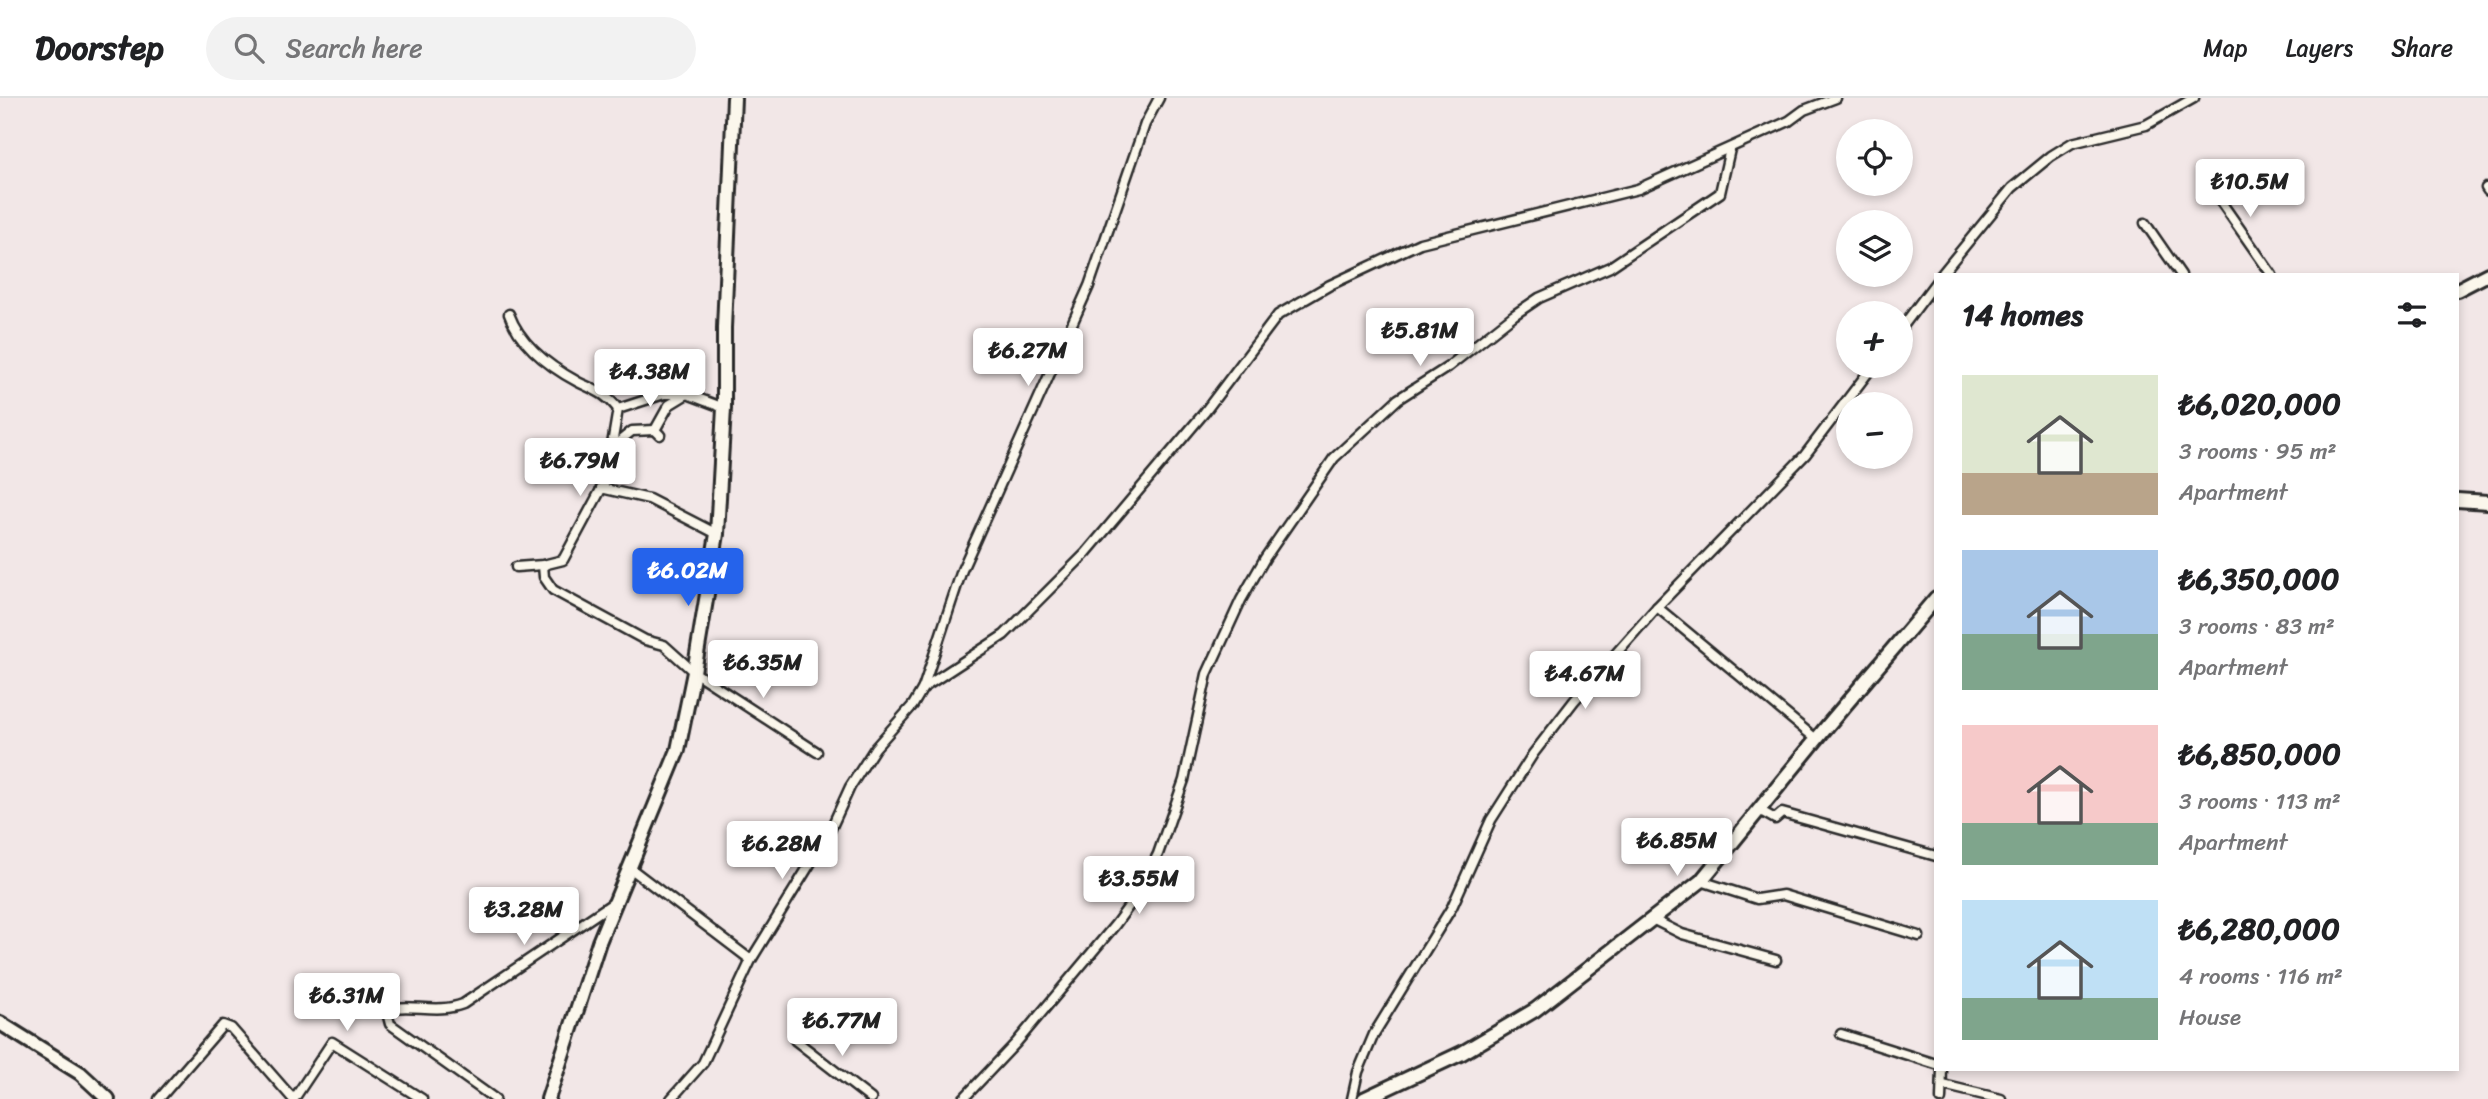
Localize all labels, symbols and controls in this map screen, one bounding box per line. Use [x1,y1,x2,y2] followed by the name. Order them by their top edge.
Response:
[206,17,696,80] search box
[35,19,164,77] text: Doorstep
[286,25,423,71] text: Search here
[2203,27,2248,69] text: Map
[2286,27,2353,69] text: Layers
[2391,27,2453,69] text: Share
[230,29,268,67] icon: search
[1836,119,1913,469] map controls
[1836,119,1913,196] button: locate
[2193,159,2307,219] pin: ₺10.5M
[2212,161,2288,202] text: ₺10.5M
[1836,210,1913,287] button: layers
[1962,288,2083,342] text: 14 homes
[2393,296,2431,334] icon: filters
[1836,301,1913,378] button: +
[1363,308,1477,368] pin: ₺5.81M
[1382,310,1458,351] text: ₺5.81M
[971,328,1085,388] pin: ₺6.27M
[989,330,1067,371] text: ₺6.27M
[593,350,707,409] pin: ₺4.38M
[610,351,690,392] text: ₺4.38M
[2179,377,2341,431] text: ₺6,020,000
[1836,392,1913,469] button: −
[2018,403,2102,487] icon: home
[2179,431,2336,472] text: 3 rooms · 95 m²
[523,438,637,498] pin: ₺6.79M
[541,440,619,481] text: ₺6.79M
[2179,472,2288,513] text: Apartment
[631,548,745,608] pin: ₺6.02M
[648,550,728,591] text: ₺6.02M
[2179,552,2339,606] text: ₺6,350,000
[2018,578,2102,662] icon: home
[2179,606,2335,647] text: 3 rooms · 83 m²
[706,640,820,700] pin: ₺6.35M
[724,642,802,683] text: ₺6.35M
[2179,647,2288,688] text: Apartment
[1528,652,1642,711] pin: ₺4.67M
[1546,653,1624,694] text: ₺4.67M
[2179,727,2341,781] text: ₺6,850,000
[2018,753,2102,837] icon: home
[2179,781,2341,822] text: 3 rooms · 113 m²
[1620,818,1734,878] pin: ₺6.85M
[1637,820,1717,861] text: ₺6.85M
[725,822,839,881] pin: ₺6.28M
[2179,822,2288,863] text: Apartment
[743,823,821,864] text: ₺6.28M
[1082,856,1196,916] pin: ₺3.55M
[1099,858,1179,899] text: ₺3.55M
[467,888,581,947] pin: ₺3.28M
[485,889,563,930] text: ₺3.28M
[2179,902,2340,956] text: ₺6,280,000
[2018,928,2102,1012] icon: home
[2179,956,2343,997] text: 4 rooms · 116 m²
[290,974,404,1033] pin: ₺6.31M
[310,975,384,1016] text: ₺6.31M
[2179,997,2241,1038] text: House
[785,998,899,1058] pin: ₺6.77M
[803,1000,881,1041] text: ₺6.77M

